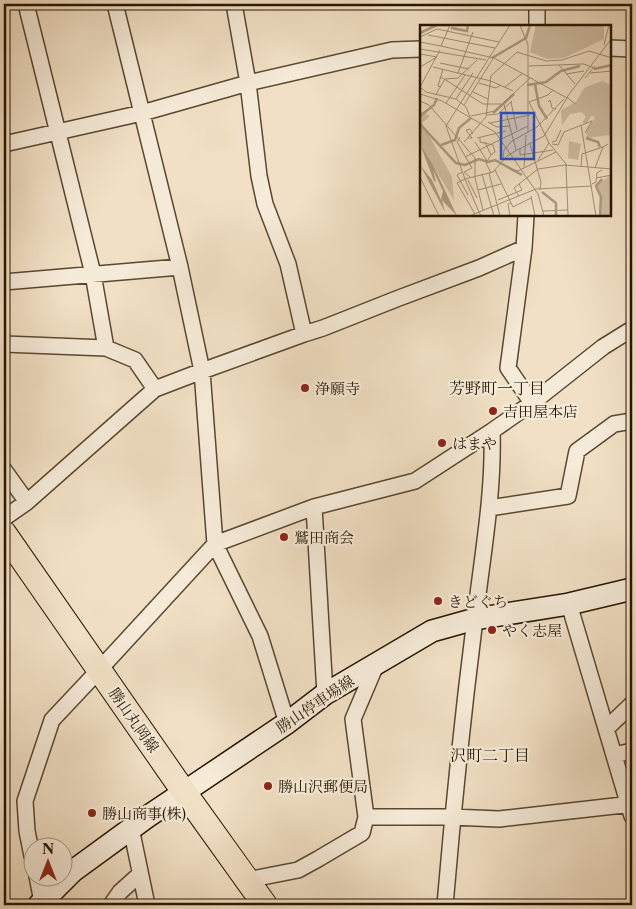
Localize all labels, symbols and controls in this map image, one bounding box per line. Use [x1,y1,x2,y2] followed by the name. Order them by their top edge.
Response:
[420,25,611,216] inset map
[449,378,545,398] district label: 芳野町一丁目
[315,379,360,398] place label: 浄願寺
[299,382,311,394] marker: 浄願寺
[503,402,578,421] place label: 吉田屋本店
[487,405,499,417] marker: 吉田屋本店
[452,434,497,453] place label: はまや
[436,437,448,449] marker: はまや
[294,528,354,547] place label: 鷲田商会
[278,531,290,543] marker: 鷲田商会
[448,592,508,611] place label: きどぐち
[432,595,444,607] marker: きどぐち
[502,621,562,640] place label: やく志屋
[486,624,498,636] marker: やく志屋
[272,671,358,737] street label: 勝山停車場線
[105,684,163,756] street label: 勝山丸岡線
[450,745,530,765] district label: 沢町二丁目
[278,777,368,796] place label: 勝山沢郵便局
[262,780,274,792] marker: 勝山沢郵便局
[102,804,186,823] place label: 勝山商事(株)
[86,807,98,819] marker: 勝山商事(株)
[22,836,72,886] north arrow
[42,840,54,858] text: N

